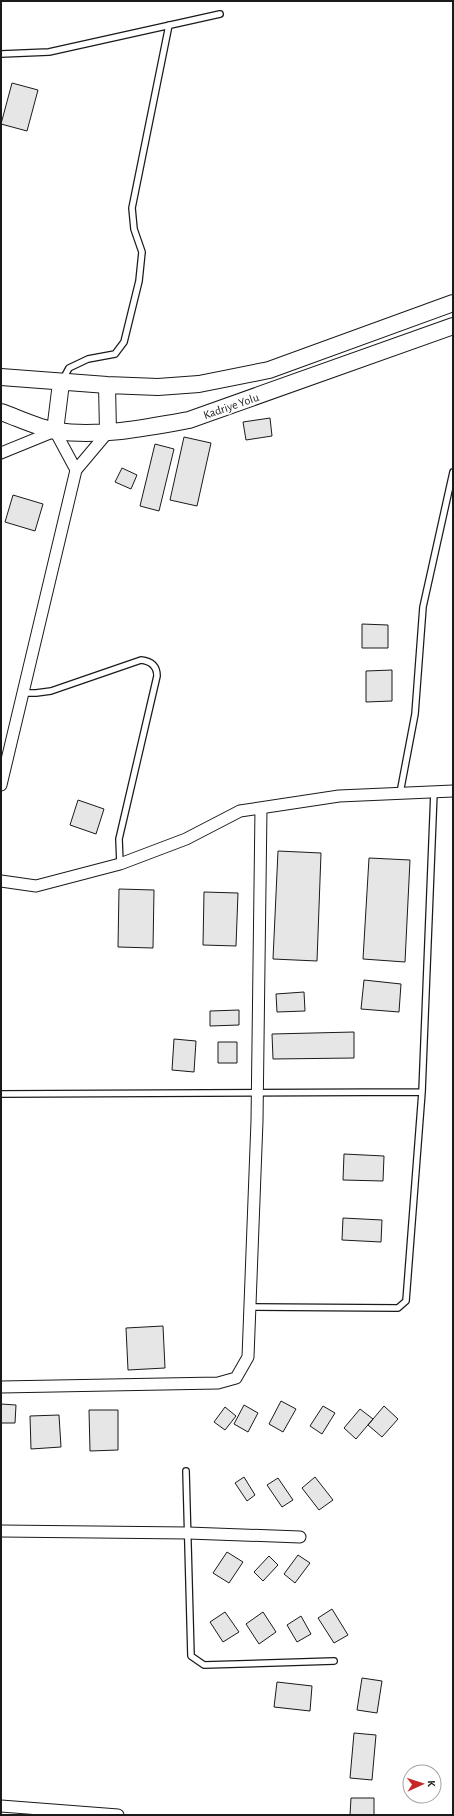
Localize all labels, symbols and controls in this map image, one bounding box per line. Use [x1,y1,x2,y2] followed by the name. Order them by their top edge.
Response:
[202,391,261,422] street label: Kadriye Yolu
[402,1764,442,1804] north arrow
[426,1780,437,1788] text: K

